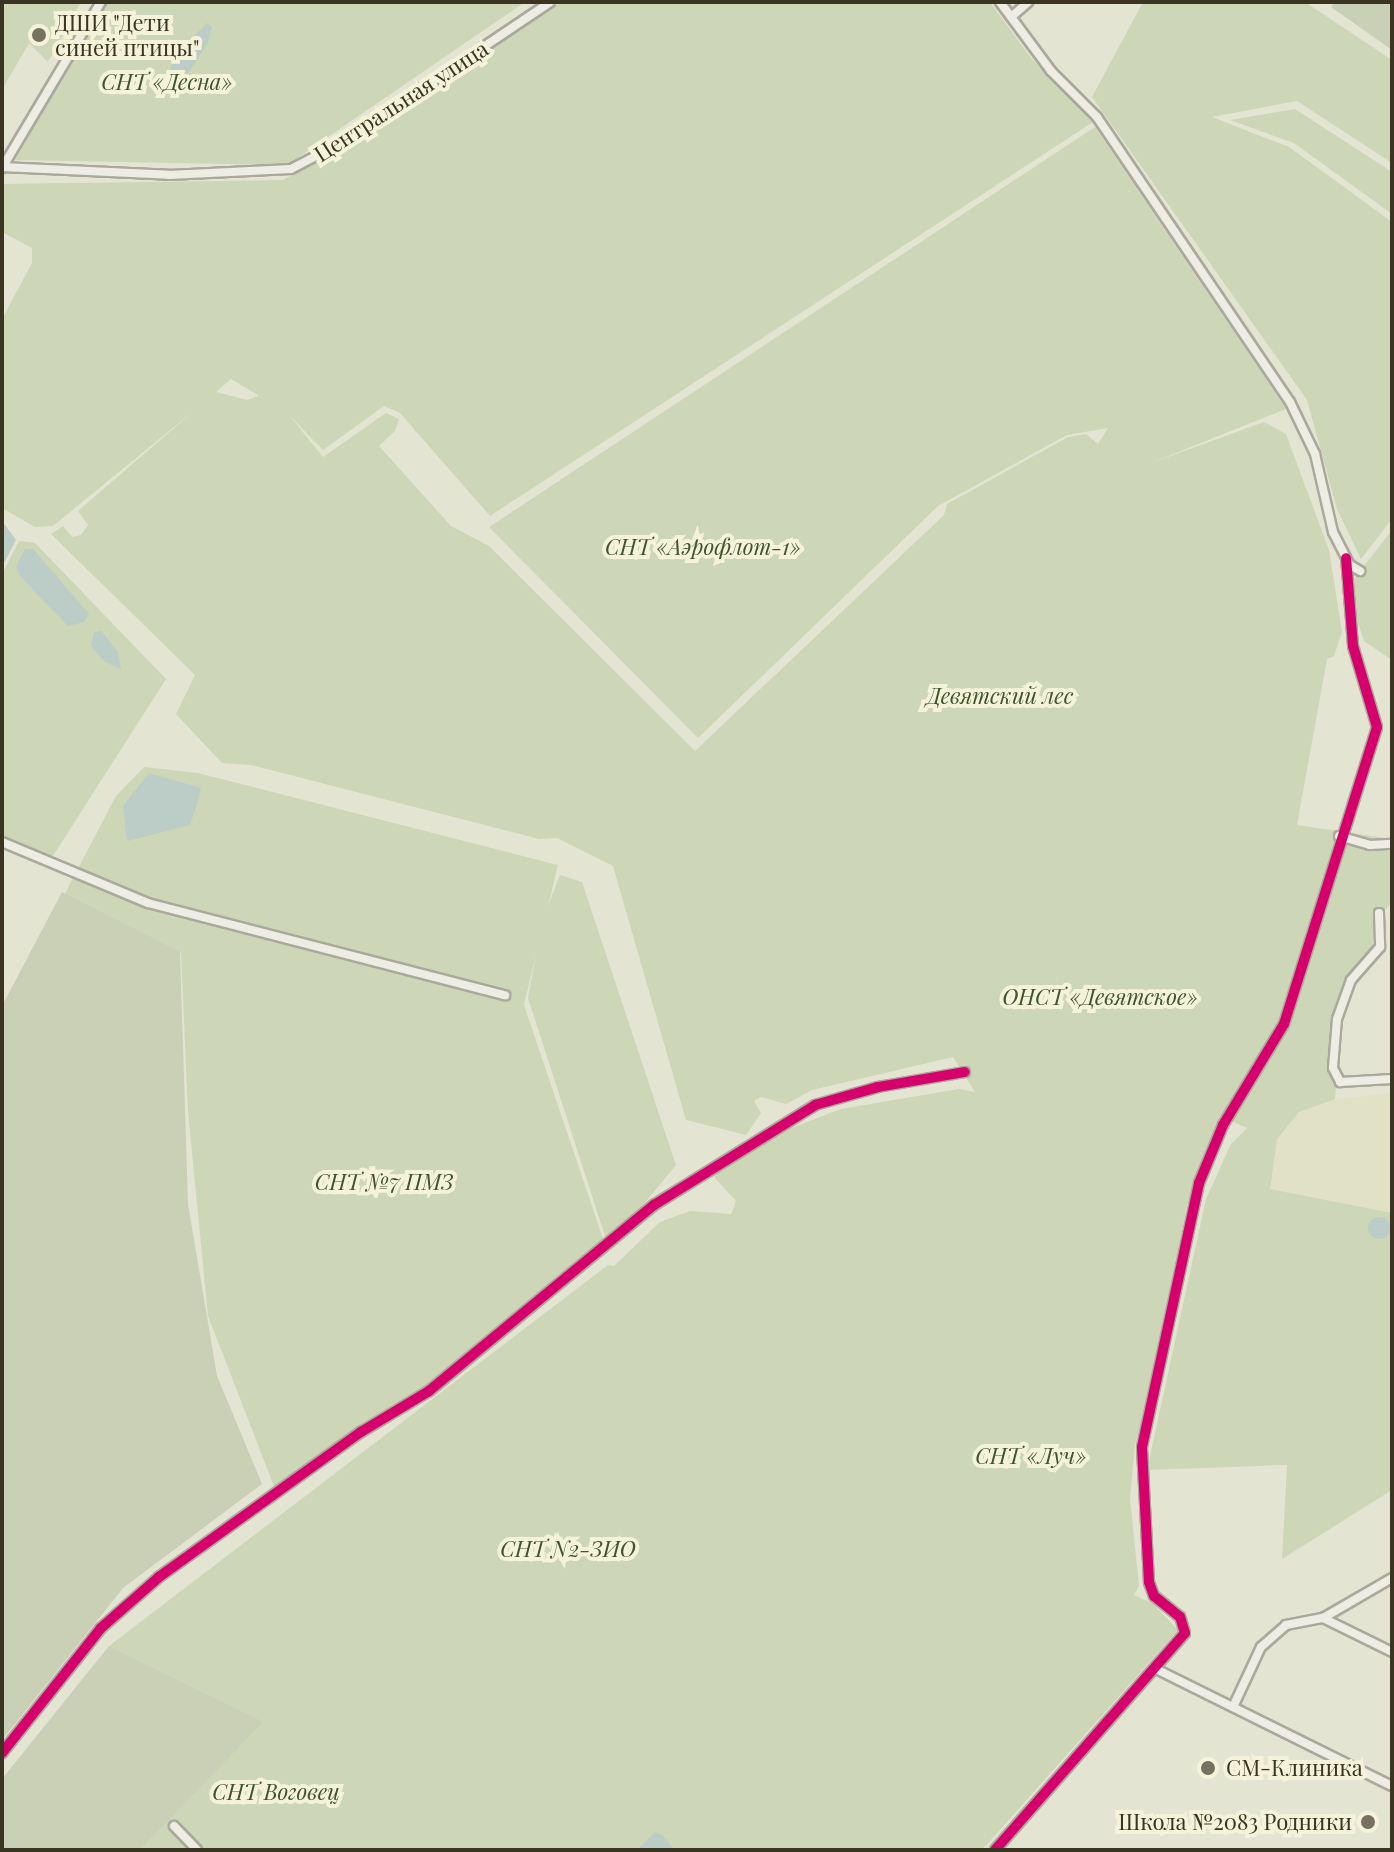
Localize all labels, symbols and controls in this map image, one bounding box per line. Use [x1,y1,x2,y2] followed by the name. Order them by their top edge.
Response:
[55,9,199,60] place label: ДШИ "Дети синей птицы"
[30,26,48,44] marker: ДШИ "Дети синей птицы"
[309,35,493,167] street label: Центральная улица
[101,69,233,95] park label: СНТ «Десна»
[605,534,801,560] park label: СНТ «Аэрофлот-1»
[927,683,1073,709] park label: Девятский лес
[1002,984,1198,1010] park label: ОНСТ «Девятское»
[315,1169,453,1195] park label: СНТ №7 ПМЗ
[975,1443,1087,1469] park label: СНТ «Луч»
[500,1536,636,1562] park label: СНТ N2-ЗИО
[1226,1755,1363,1781] place label: СМ-Клиника
[1197,1757,1219,1779] marker: СМ-Клиника
[212,1779,340,1805] park label: СНТ Воговец
[1118,1809,1352,1835] place label: Школа №2083 Родники
[1359,1813,1377,1831] marker: Школа №2083 Родники

